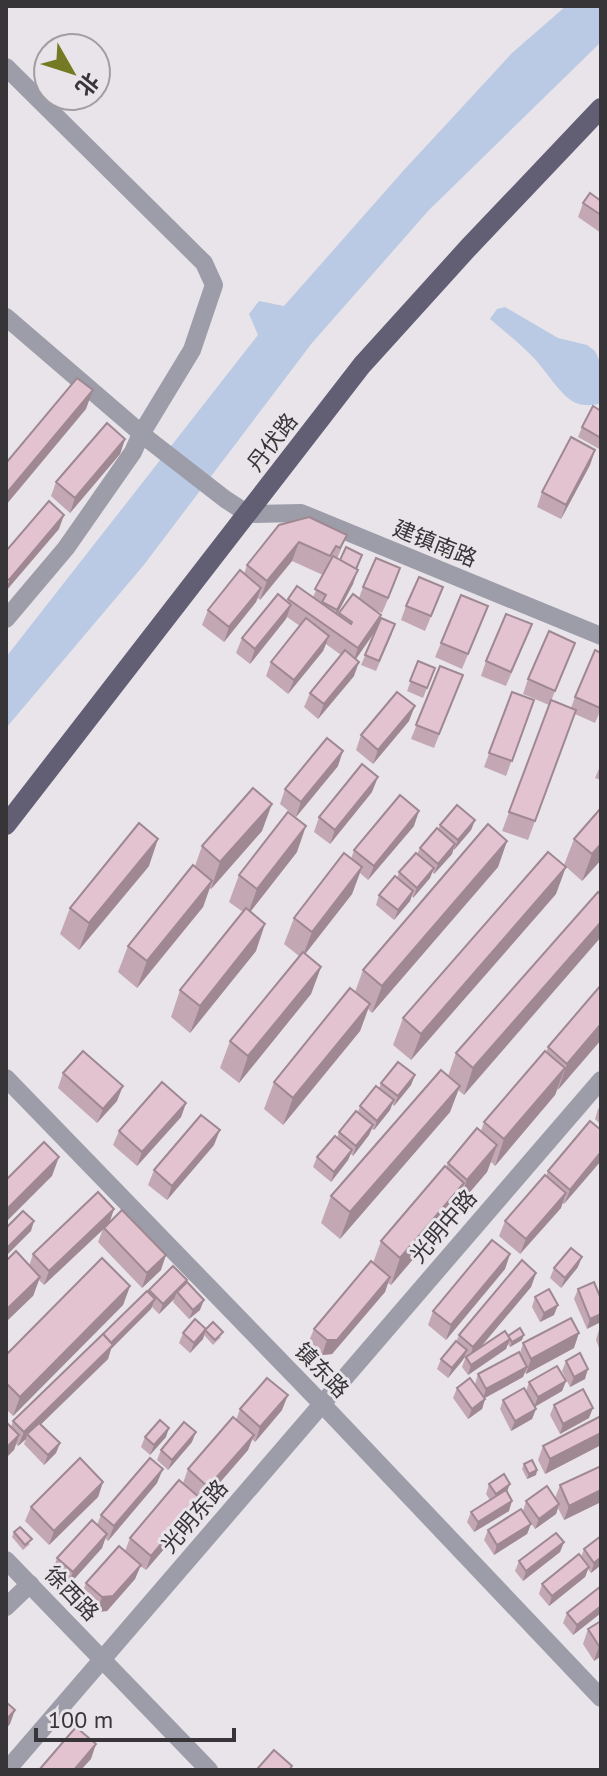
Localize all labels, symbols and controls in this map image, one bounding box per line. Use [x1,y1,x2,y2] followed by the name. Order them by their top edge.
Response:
[32,32,112,112] north arrow
[70,67,105,102] text: 北
[241,407,303,477] street label: 丹伏路
[389,514,481,572] street label: 建镇南路
[404,1184,482,1268] street label: 光明中路
[289,1337,355,1403] street label: 镇东路
[155,1474,233,1558] street label: 光明东路
[39,1560,105,1626] street label: 徐西路
[36,1692,234,1742] scale bar
[48,1704,113,1735] text: 100 m

